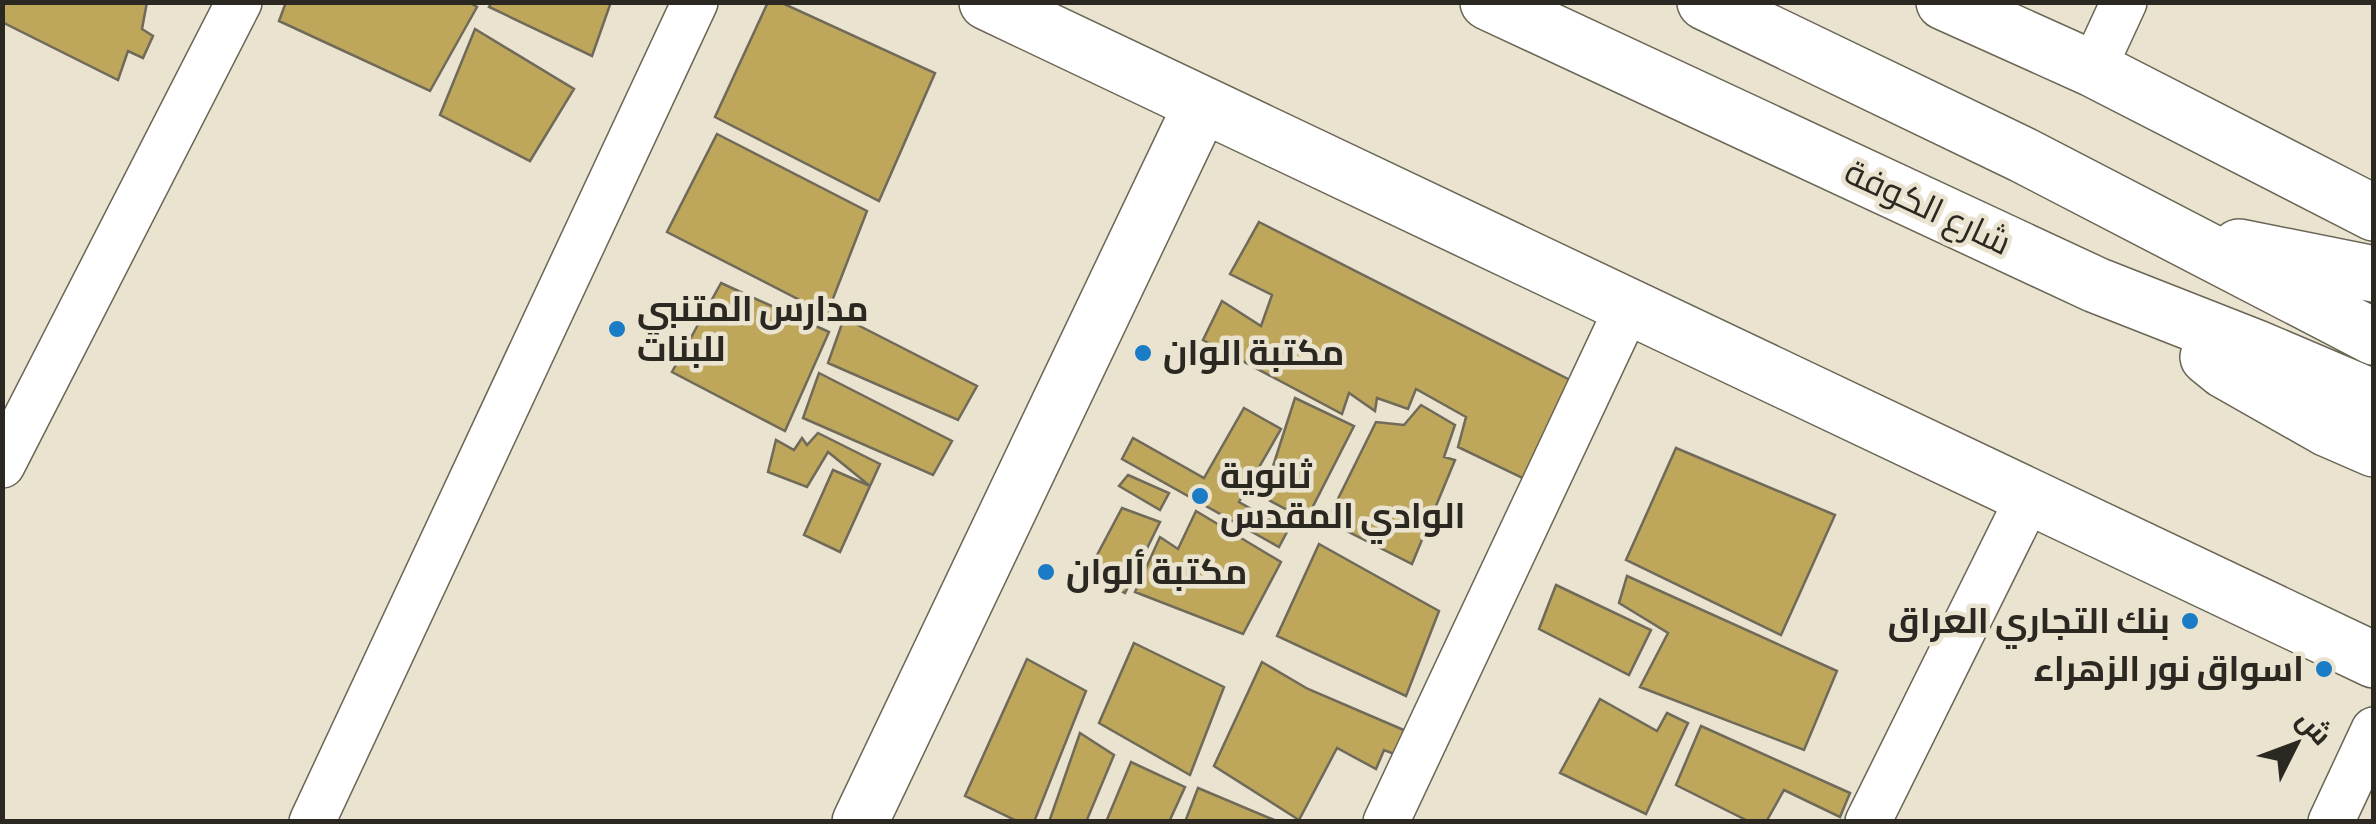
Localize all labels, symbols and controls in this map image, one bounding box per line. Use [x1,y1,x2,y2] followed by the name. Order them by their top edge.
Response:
[1837,150,2018,266] street label: شارع الكوفة
[637,288,869,370] place label: مدارس المتنبي للبنات
[606,318,628,340] marker: مدارس المتنبي للبنات
[1163,332,1344,374] place label: مكتبة الوان
[1132,342,1154,364] marker: مكتبة الوان
[1220,455,1466,544] place label: ثانوية الوادي المقدس
[1189,485,1211,507] marker: ثانوية الوادي المقدس
[1066,549,1247,593] place label: مكتبة ألوان
[1035,561,1057,583] marker: مكتبة ألوان
[1888,600,2170,649] place label: بنك التجاري العراق
[2179,610,2201,632] marker: بنك التجاري العراق
[2034,648,2304,691] place label: اسواق نور الزهراء
[2313,658,2335,680] marker: اسواق نور الزهراء
[2246,694,2346,794] north arrow
[2290,703,2338,752] text: ش

